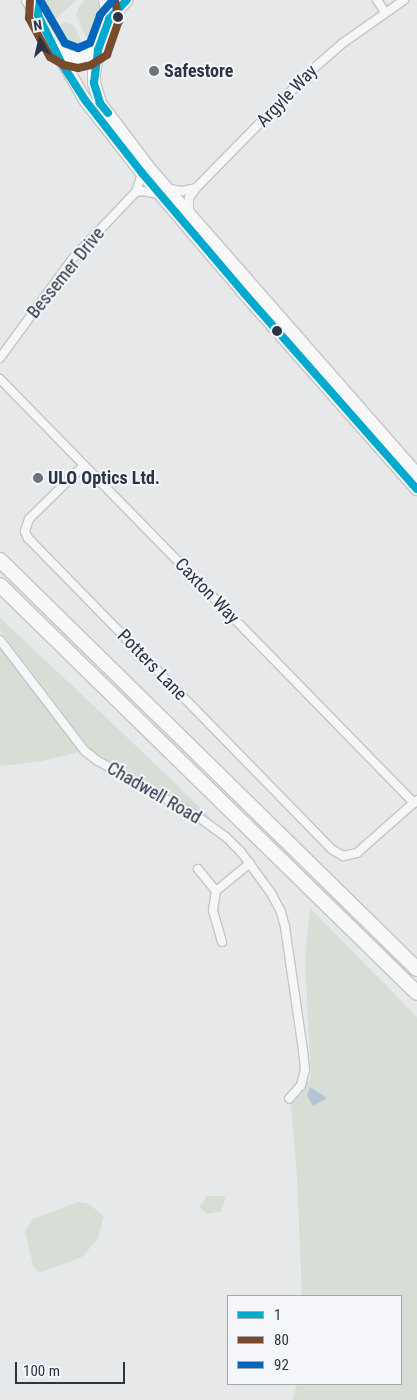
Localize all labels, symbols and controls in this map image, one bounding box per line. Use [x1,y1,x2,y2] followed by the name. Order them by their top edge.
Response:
[113,12,123,22] unlabelled marker
[15,15,65,65] north arrow
[32,17,43,34] text: N
[164,60,233,82] place label: Safestore
[252,60,322,132] street label: Argyle Way
[148,65,160,77] marker: Safestore
[23,223,109,323] street label: Bessemer Drive
[272,326,282,336] unlabelled marker
[48,467,160,489] place label: ULO Optics Ltd.
[32,472,44,484] marker: ULO Optics Ltd.
[170,554,244,628] street label: Caxton Way
[113,625,191,705] street label: Potters Lane
[103,757,205,829] street label: Chadwell Road
[227,1295,402,1385] legend
[274,1306,281,1324] text: 1
[274,1331,289,1349] text: 80
[18,1352,128,1384] scale bar
[274,1356,289,1374] text: 92
[23,1362,60,1380] text: 100 m

